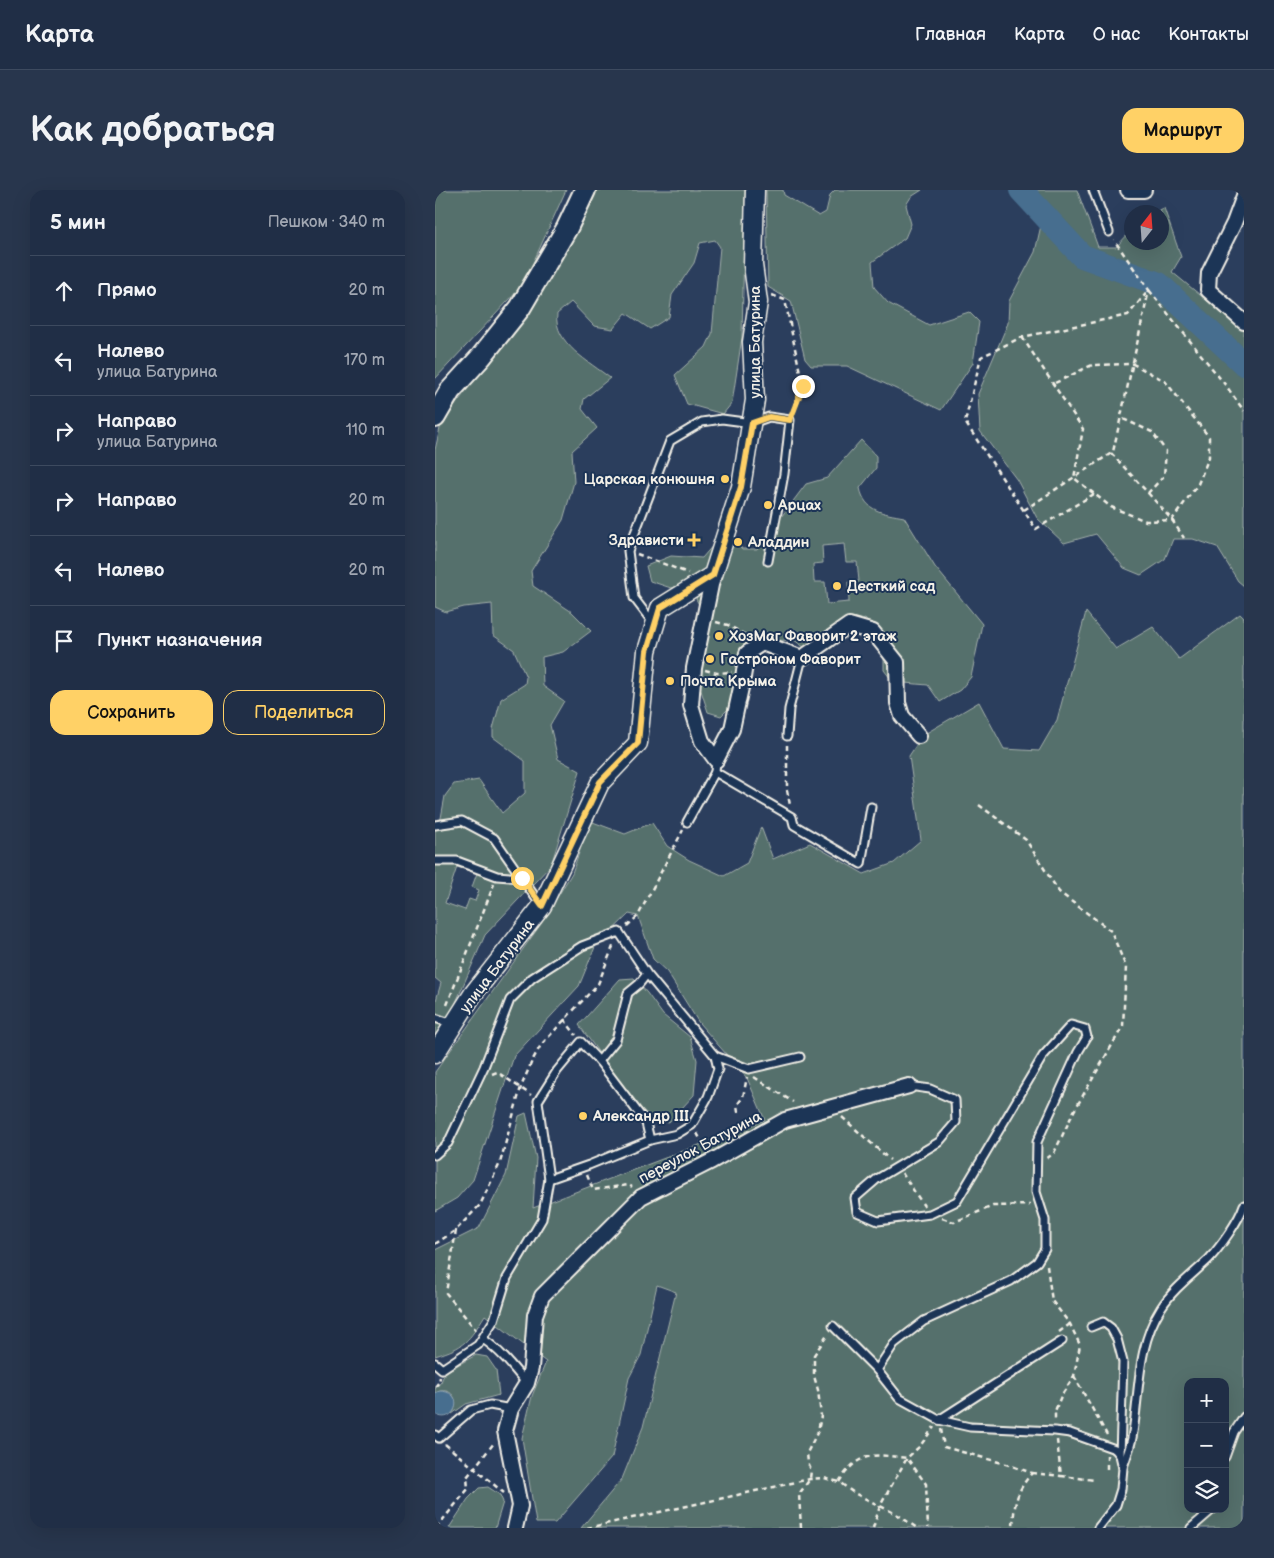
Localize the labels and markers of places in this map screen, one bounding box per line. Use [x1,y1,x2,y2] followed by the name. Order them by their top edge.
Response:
[584,470,715,489] place label: Царская конюшня
[719,473,731,485] marker: Царская конюшня
[777,496,821,515] place label: Арцах
[762,499,774,511] marker: Арцах
[608,531,684,550] place label: Здрависти
[747,533,809,552] place label: Аладдин
[688,534,700,546] marker: Здрависти
[732,536,744,548] marker: Аладдин
[847,577,935,596] place label: Десткий сад
[831,580,843,592] marker: Десткий сад
[728,627,897,646] place label: ХозМаг Фаворит 2 этаж
[713,630,725,642] marker: ХозМаг Фаворит 2 этаж
[720,650,862,669] place label: Гастроном Фаворит
[704,653,716,665] marker: Гастроном Фаворит
[680,672,777,691] place label: Почта Крыма
[664,675,676,687] marker: Почта Крыма
[592,1107,689,1126] place label: Александр III
[577,1110,589,1122] marker: Александр III

